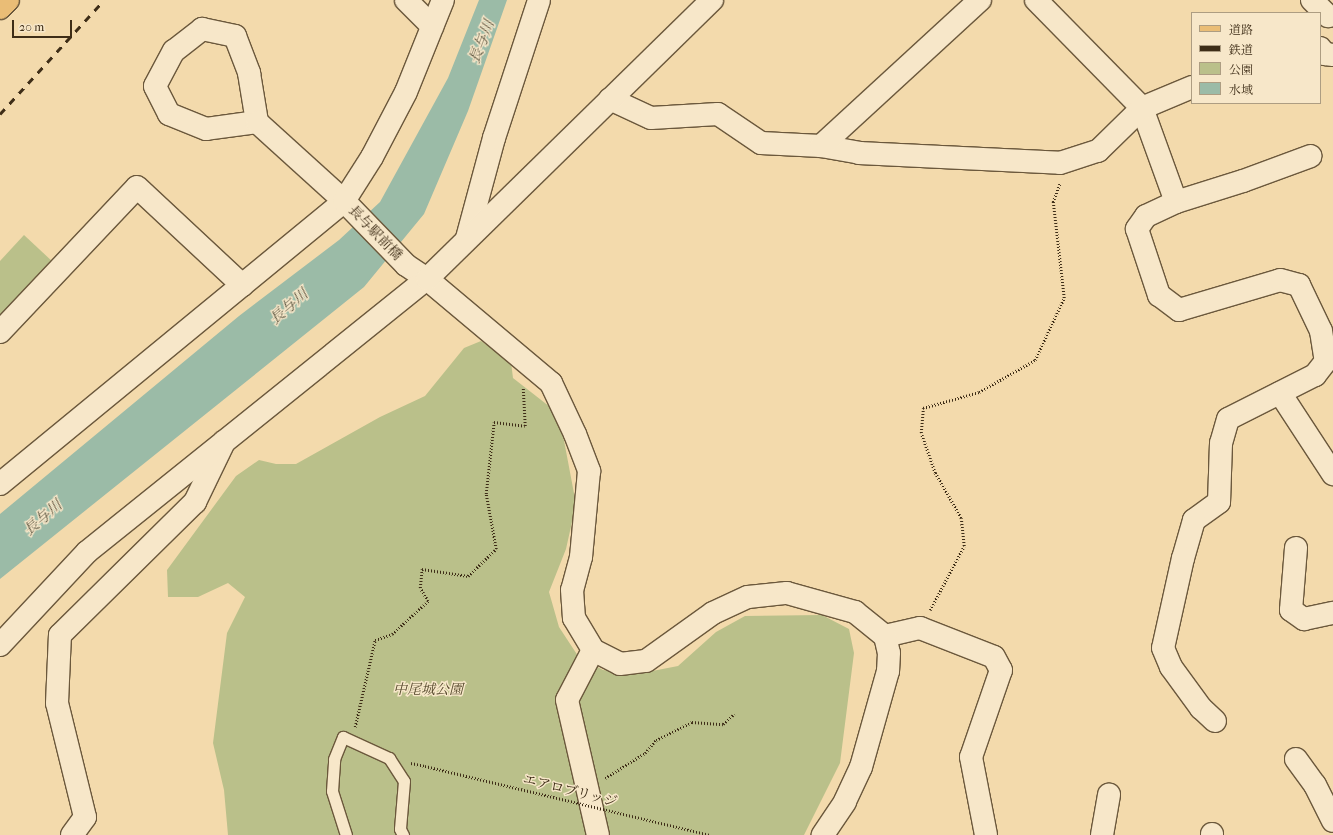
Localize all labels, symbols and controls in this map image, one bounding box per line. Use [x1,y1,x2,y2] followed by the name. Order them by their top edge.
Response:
[14,12,74,38] scale bar
[1191,12,1321,104] legend
[466,18,498,66] water label: 長与川
[19,20,44,34] text: 20 m
[1229,23,1253,37] text: 道路
[1229,43,1253,57] text: 鉄道
[1229,63,1253,77] text: 公園
[1229,83,1253,97] text: 水域
[345,202,405,264] street label: 長与駅前橋
[266,285,312,329] water label: 長与川
[20,496,66,540] water label: 長与川
[393,682,463,698] park label: 中尾城公園
[520,771,620,811] street label: エアロブリッジ

